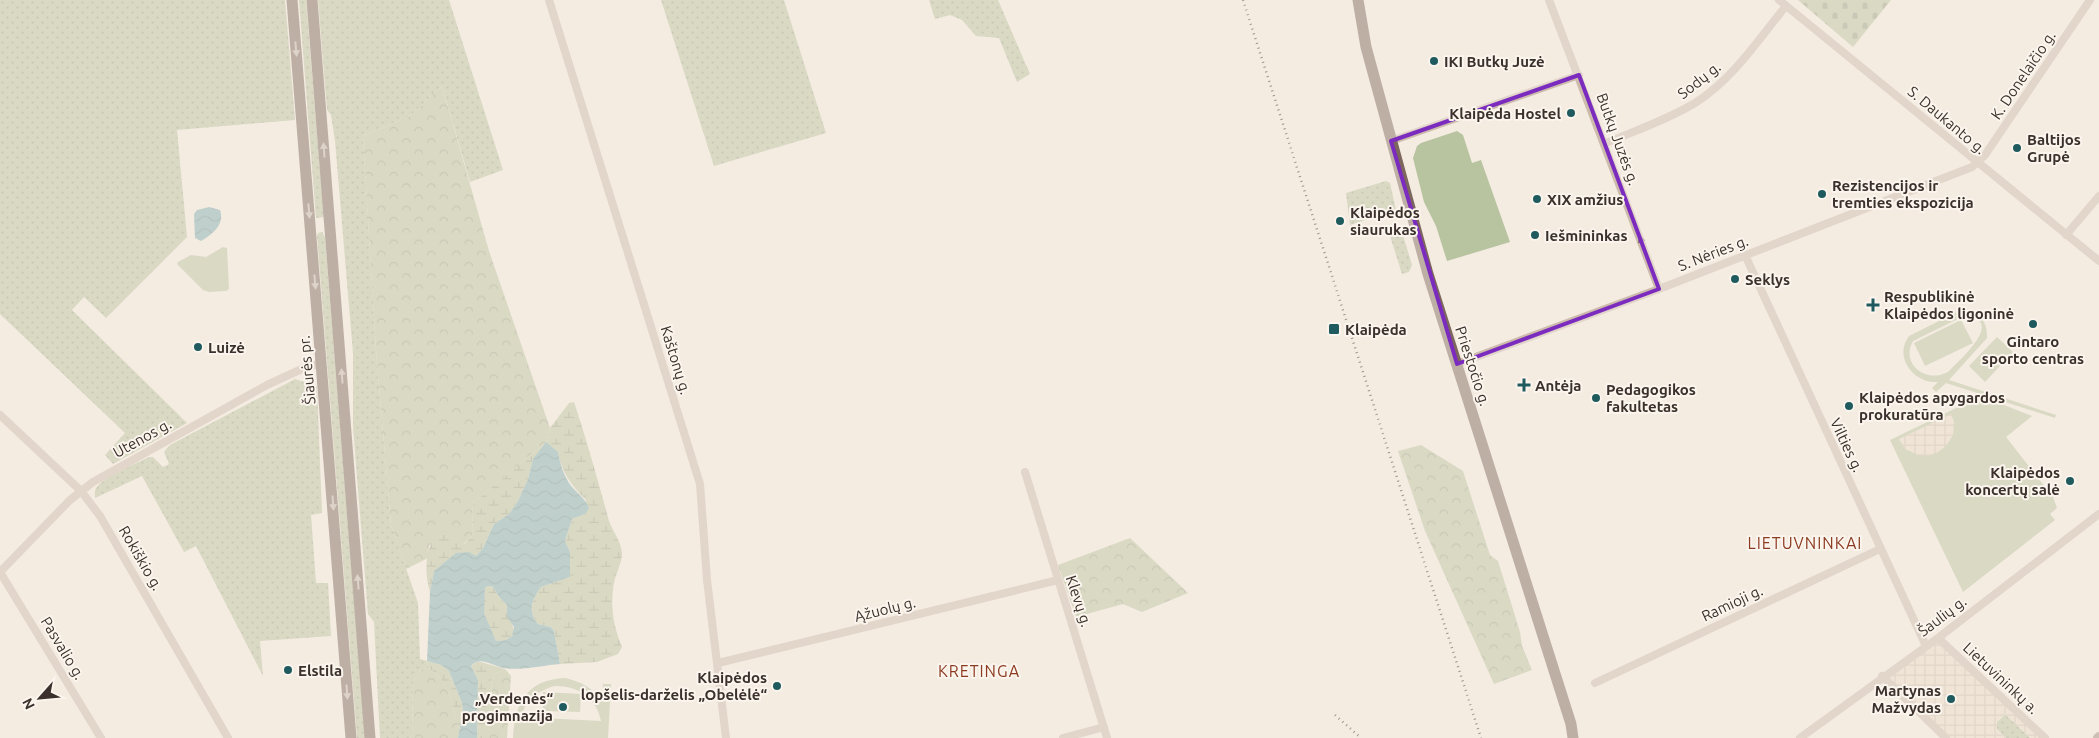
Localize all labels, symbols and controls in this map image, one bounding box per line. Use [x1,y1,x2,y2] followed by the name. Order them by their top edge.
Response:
[1987,27,2059,123] street label: K. Donelaičio g.
[292,41,300,57] one-way arrow
[1444,53,1545,71] place label: IKI Butkų Juzė
[1428,55,1440,67] marker: IKI Butkų Juzė
[1674,58,1724,102] street label: Sodų g.
[1905,83,1989,157] street label: S. Daukanto g.
[1593,91,1643,187] street label: Butkų Juzės g.
[1449,105,1561,122] place label: Klaipėda Hostel
[1565,107,1577,119] marker: Klaipėda Hostel
[2027,131,2081,165] place label: Baltijos Grupė
[320,142,328,158] one-way arrow
[2011,142,2023,154] marker: Baltijos Grupė
[1832,177,1974,211] place label: Rezistencijos ir tremties ekspozicija
[1816,188,1828,200] marker: Rezistencijos ir tremties ekspozicija
[1547,191,1623,208] place label: XIX amžius
[1531,193,1543,205] marker: XIX amžius
[305,203,313,219] one-way arrow
[1350,204,1420,238] place label: Klaipėdos siaurukas
[1334,215,1346,227] marker: Klaipėdos siaurukas
[1545,227,1628,244] place label: Iešmininkas
[1529,229,1541,241] marker: Iešmininkas
[1675,232,1751,274] street label: S. Nėries g.
[1638,236,1645,251] one-way arrow
[1745,271,1790,288] place label: Seklys
[1729,273,1741,285] marker: Seklys
[311,274,319,290] one-way arrow
[1884,288,2014,322] place label: Respublikinė Klaipėdos ligoninė
[1866,298,1880,312] marker: Respublikinė Klaipėdos ligoninė
[2027,318,2039,330] marker: Gintaro sporto centras
[1345,321,1407,338] place label: Klaipėda
[1327,322,1341,336] marker: Klaipėda
[658,324,694,396] street label: Kaštonų g.
[1452,324,1494,408] street label: Priestočio g.
[1982,333,2084,367] place label: Gintaro sporto centras
[296,335,318,405] street label: Šiaurės pr.
[208,339,245,356] place label: Luizė
[192,341,204,353] marker: Luizė
[337,368,345,384] one-way arrow
[1535,377,1582,394] place label: Antėja
[1517,378,1531,392] marker: Antėja
[1606,381,1696,415] place label: Pedagogikos fakultetas
[1859,389,2005,423] place label: Klaipėdos apygardos prokuratūra
[1590,392,1602,404] marker: Pedagogikos fakultetas
[1843,400,1855,412] marker: Klaipėdos apygardos prokuratūra
[110,415,174,461] street label: Utenos g.
[1827,415,1867,475] street label: Vilties g.
[1965,464,2060,499] place label: Klaipėdos koncertų salė
[2064,475,2076,487] marker: Klaipėdos koncertų salė
[329,496,337,512] one-way arrow
[116,523,166,593] street label: Rokiškio g.
[1748,534,1862,552] district label: LIETUVNINKAI
[1063,573,1095,629] street label: Klevų g.
[354,574,362,590] one-way arrow
[1699,581,1765,625] street label: Ramioji g.
[1915,592,1969,640] street label: Šaulių g.
[853,593,917,625] street label: Ąžuolų g.
[38,614,88,682] street label: Pasvalio g.
[1960,639,2042,717] street label: Lietuvininkų a.
[298,662,342,679] place label: Elstila
[938,662,1020,680] district label: KRETINGA
[282,664,294,676] marker: Elstila
[581,669,767,703] place label: Klaipėdos lopšelis-darželis „Obelėlė“
[15,673,65,723] north arrow
[771,680,783,692] marker: Klaipėdos lopšelis-darželis „Obelėlė“
[1872,682,1941,716] place label: Martynas Mažvydas
[344,685,352,701] one-way arrow
[462,690,553,724] place label: „Verdenės“ progimnazija
[1945,693,1957,705] marker: Martynas Mažvydas
[19,696,38,712] text: N
[557,701,569,713] marker: „Verdenės“ progimnazija

